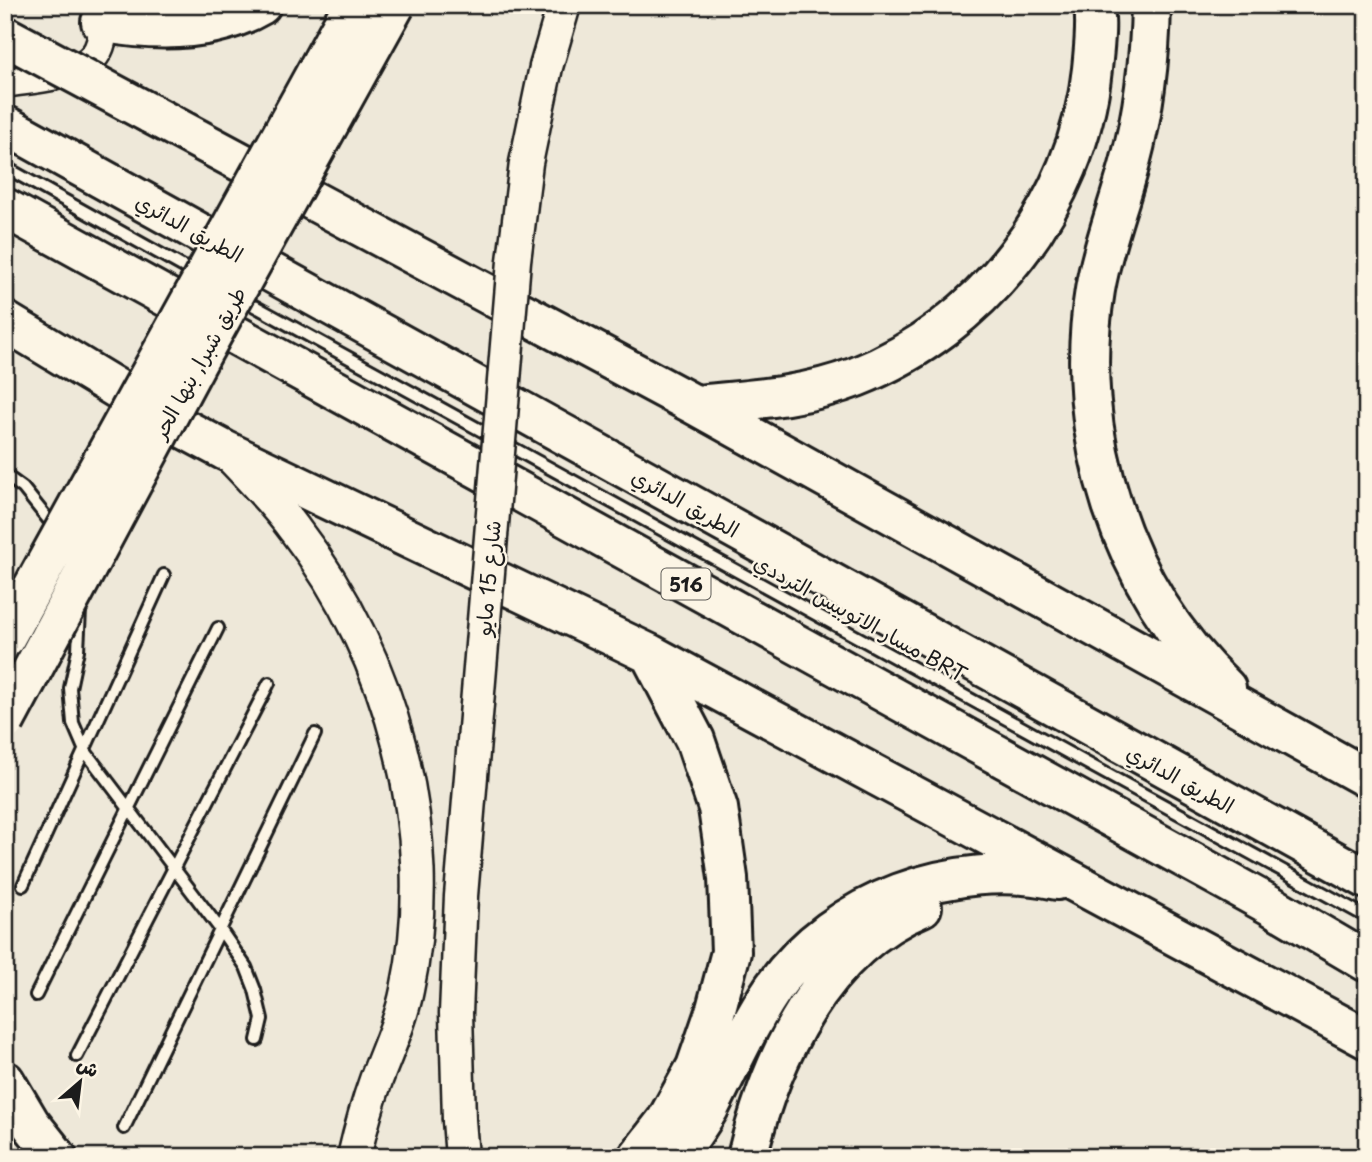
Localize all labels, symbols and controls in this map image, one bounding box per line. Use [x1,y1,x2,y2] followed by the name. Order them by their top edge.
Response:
[130,184,250,271] street label: الطريق الدائري
[142,280,253,446] street label: طريق شبرا, بنها الحر
[626,459,746,546] street label: الطريق الدائري
[466,519,509,639] street label: شارع 15 مايو
[748,545,974,690] street label: مسار الاتوبيس الترددي BRT
[662,568,710,600] road number: 516
[1121,735,1241,822] street label: الطريق الدائري
[46,1046,116,1116] north arrow
[73,1049,104,1083] text: ش

